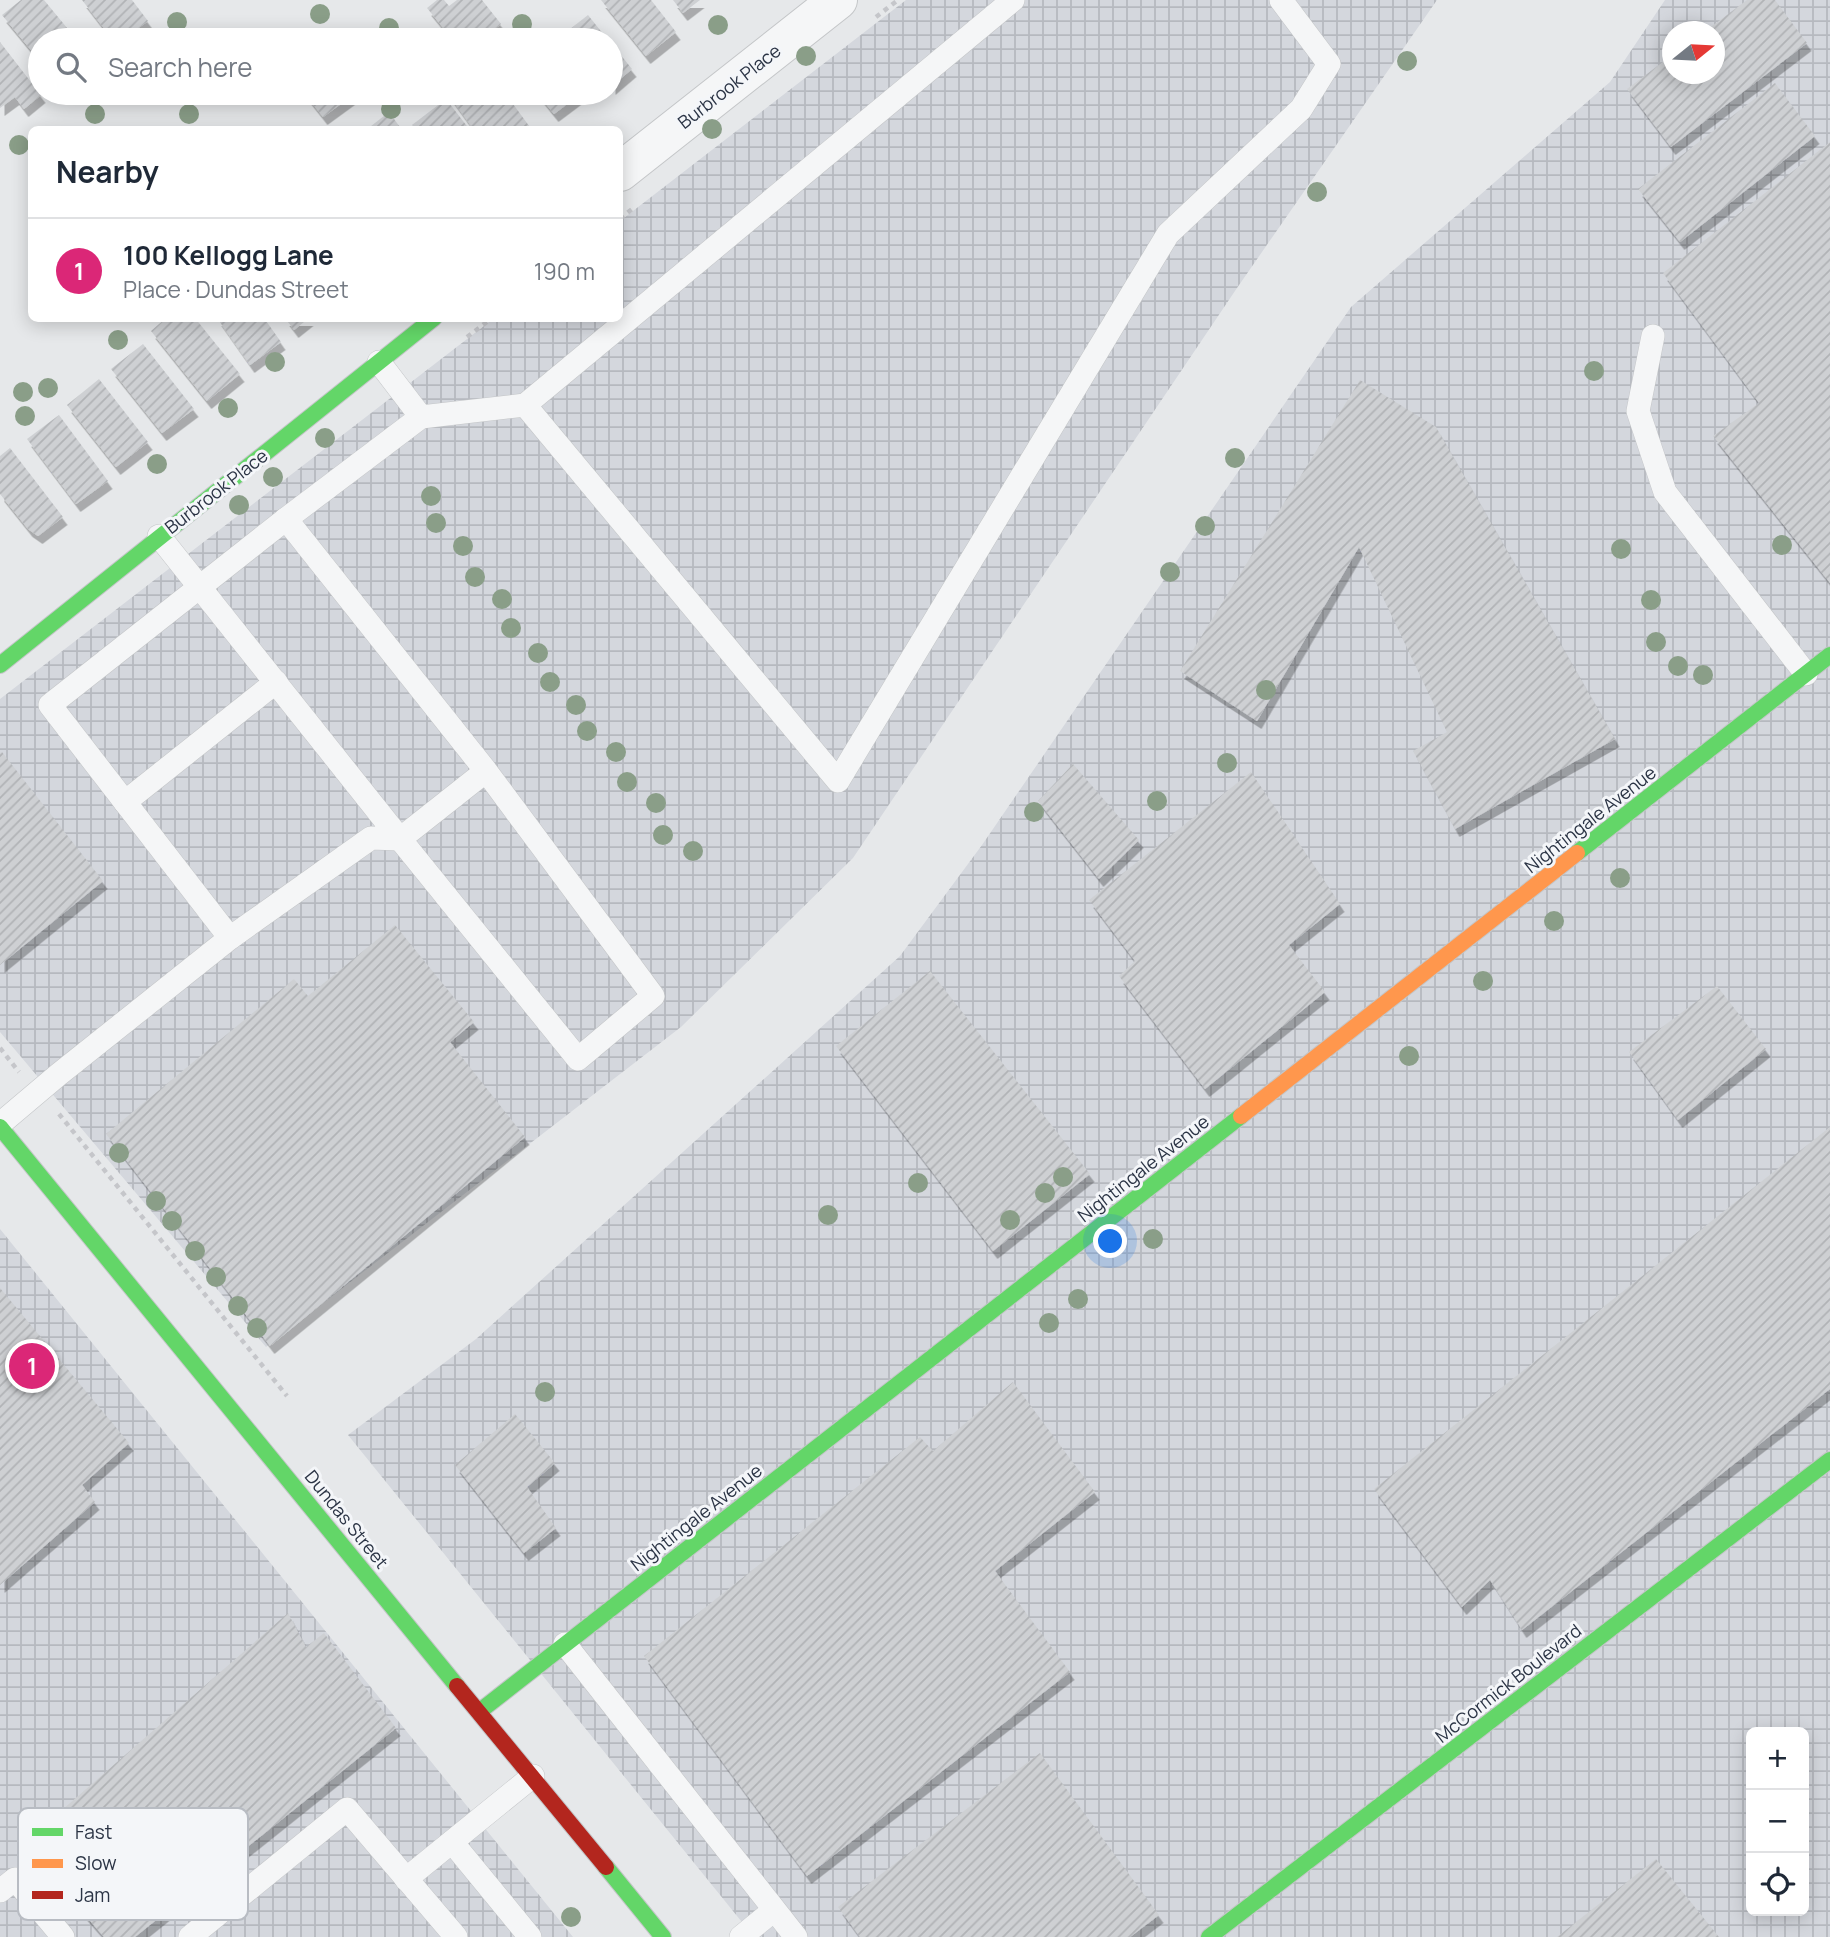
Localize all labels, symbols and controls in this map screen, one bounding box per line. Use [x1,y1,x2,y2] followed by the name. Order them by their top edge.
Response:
[1662,21,1725,84] north arrow
[28,28,623,105] search box
[673,38,785,134] street label: Burbrook Place
[52,48,90,86] icon: search
[108,49,253,85] text: Search here
[56,151,159,192] text: Nearby
[123,237,334,273] text: 100 Kellogg Lane
[74,255,84,287] text: 1
[534,255,595,287] text: 190 m
[123,273,349,305] text: Place · Dundas Street
[160,443,272,539] street label: Burbrook Place
[1519,760,1661,878] street label: Nightingale Avenue
[1072,1109,1214,1227] street label: Nightingale Avenue
[1093,1224,1127,1258] your location
[9,1340,55,1392] pin: 1
[625,1458,767,1576] street label: Nightingale Avenue
[300,1465,394,1573] street label: Dundas Street
[1430,1618,1586,1748] street label: McCormick Boulevard
[1746,1727,1809,1916] map controls
[1746,1727,1809,1790] button: +
[1746,1790,1809,1853] button: −
[18,1808,248,1920] legend
[75,1819,112,1845] text: Fast
[75,1850,117,1876] text: Slow
[1746,1853,1809,1916] button: locate
[75,1882,110,1908] text: Jam

